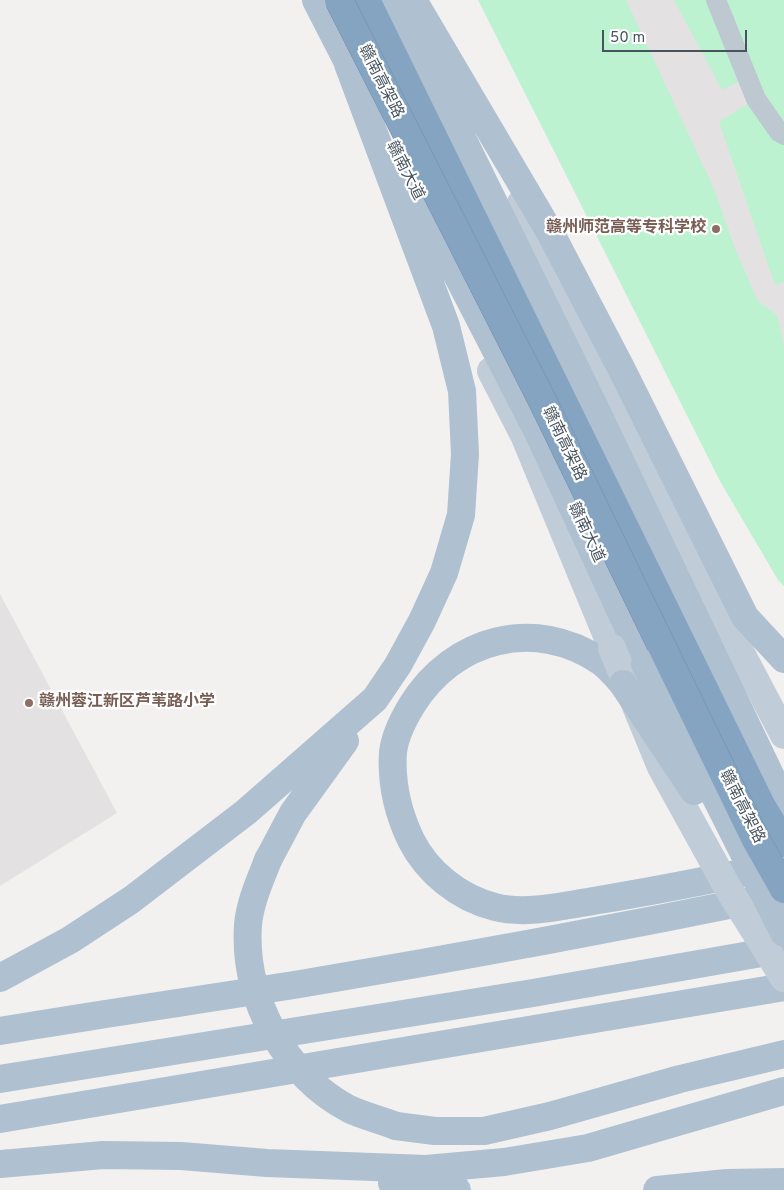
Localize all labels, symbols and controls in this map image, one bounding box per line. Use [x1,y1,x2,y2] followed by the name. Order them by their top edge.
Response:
[604,20,749,52] scale bar
[610,29,645,48] text: 50 m
[353,42,407,122] street label: 赣南高架路
[381,138,427,204] street label: 赣南大道
[546,219,706,239] place label: 赣州师范高等专科学校
[710,223,722,235] marker: 赣州师范高等专科学校
[537,404,589,484] street label: 赣南高架路
[563,500,607,566] street label: 赣南大道
[39,693,215,713] place label: 赣州蓉江新区芦苇路小学
[23,697,35,709] marker: 赣州蓉江新区芦苇路小学
[714,767,768,847] street label: 赣南高架路

